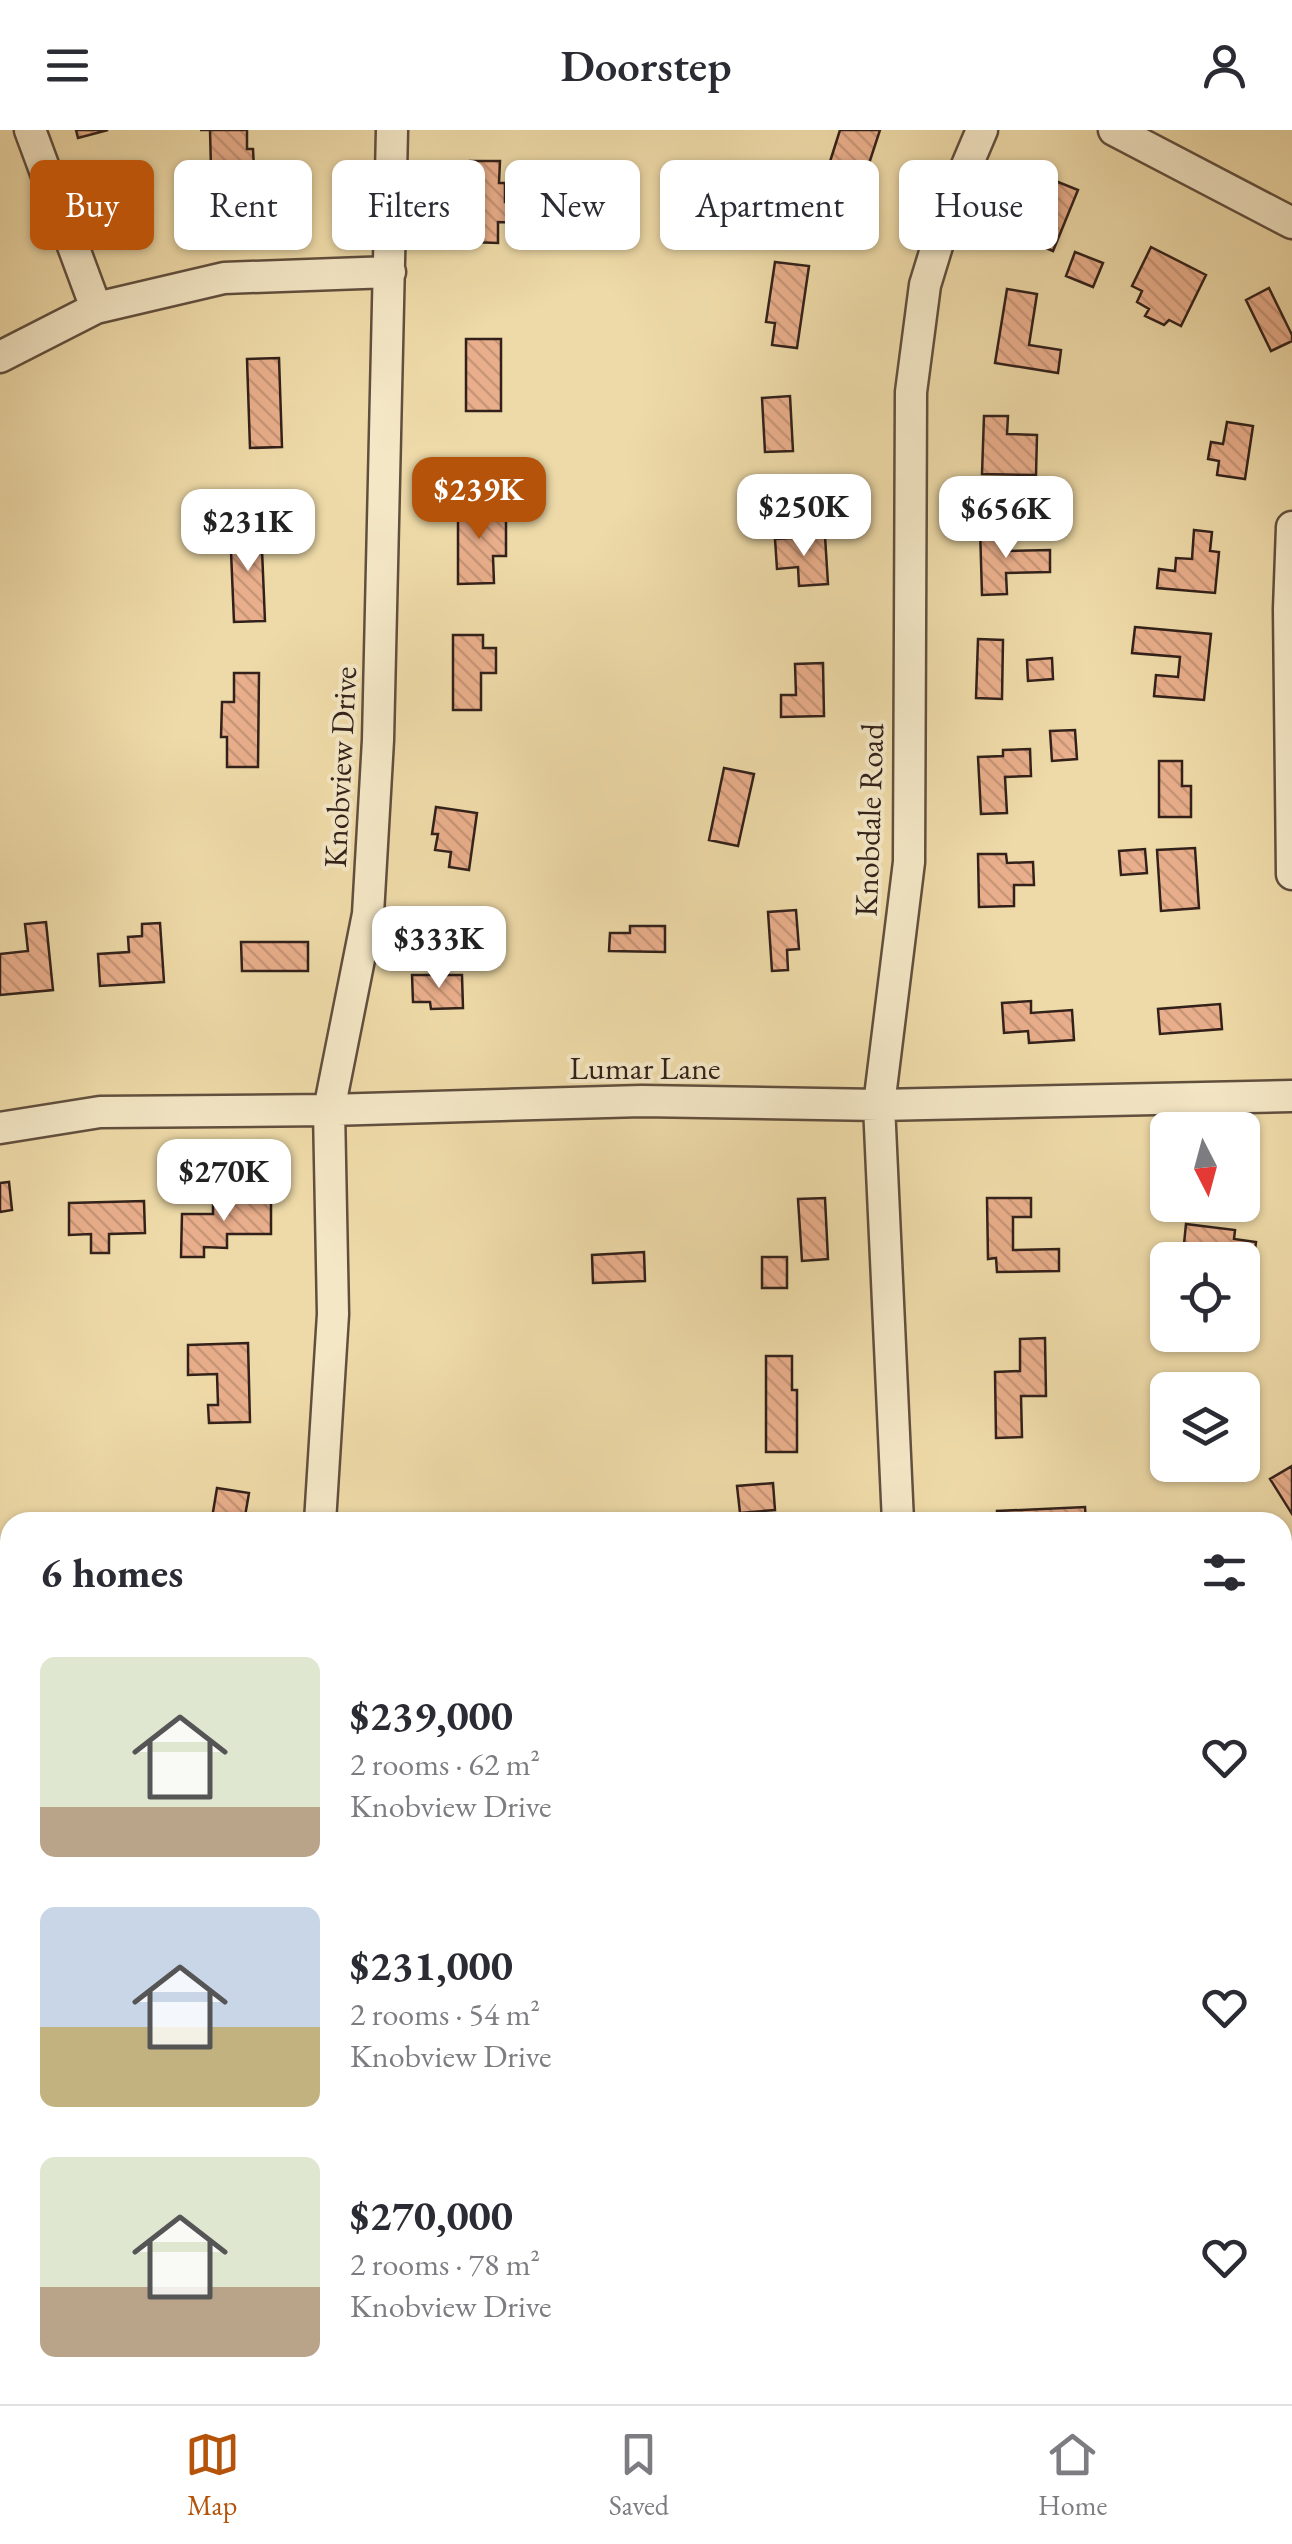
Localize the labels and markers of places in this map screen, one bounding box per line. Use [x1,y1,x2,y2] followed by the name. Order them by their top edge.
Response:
[409,457,549,542] pin: $239K
[734,474,874,559] pin: $250K
[936,476,1076,561] pin: $656K
[178,489,318,574] pin: $231K
[369,906,509,991] pin: $333K
[154,1139,294,1224] pin: $270K

